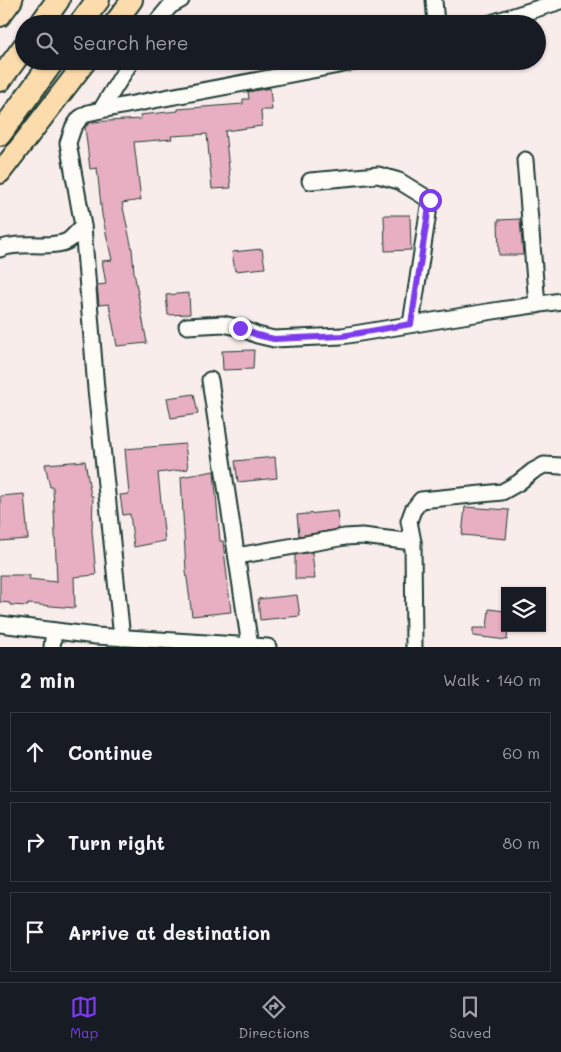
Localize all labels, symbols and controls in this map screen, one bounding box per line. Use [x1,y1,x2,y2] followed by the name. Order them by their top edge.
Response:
[15,15,546,70] search box
[33,29,61,57] icon: search
[73,30,189,55] text: Search here
[419,189,442,212] route start
[229,317,252,340] route end
[501,587,546,632] map controls
[501,587,546,632] button: layers
[20,666,75,693] text: 2 min
[443,669,541,690] text: Walk · 140 m
[21,738,49,766] icon: ahead
[68,740,153,765] text: Continue
[503,742,540,763] text: 60 m
[21,828,49,856] icon: right
[68,830,165,855] text: Turn right
[503,832,540,853] text: 80 m
[21,918,49,946] icon: arrive
[68,920,271,945] text: Arrive at destination
[70,993,98,1042] tab: Map
[238,993,310,1042] tab: Directions
[449,993,491,1042] tab: Saved

